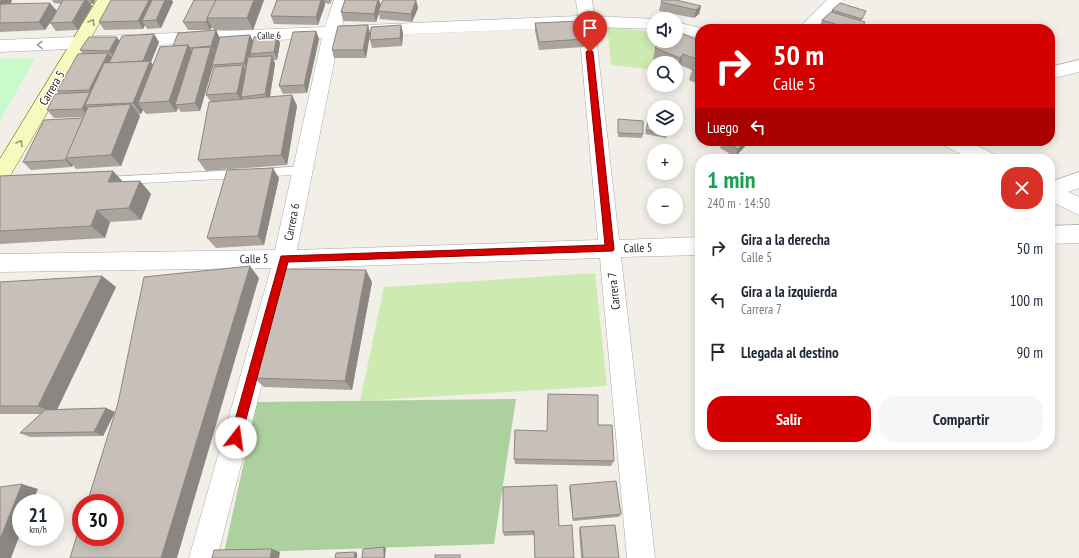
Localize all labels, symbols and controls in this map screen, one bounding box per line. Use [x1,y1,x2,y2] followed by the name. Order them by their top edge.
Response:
[573,11,607,52] pin
[647,12,683,224] map controls
[647,12,683,48] button: sound
[579,17,601,39] icon: arrive
[87,19,95,26] one-way arrow
[257,29,282,42] street label: Calle 6
[773,36,824,73] text: 50 m
[37,40,43,49] one-way arrow
[707,40,759,92] icon: right
[647,56,683,92] button: search
[35,68,68,108] street label: Carrera 5
[773,72,816,95] text: Calle 5
[647,100,683,136] button: layers
[747,116,769,138] icon: left
[707,118,739,137] text: Luego
[15,140,22,147] one-way arrow
[647,144,683,180] button: +
[707,164,755,195] text: 1 min
[1001,167,1043,209] button: close
[647,188,683,224] button: −
[707,195,770,212] text: 240 m · 14:50
[281,202,302,242] street label: Carrera 6
[741,230,830,249] text: Gira a la derecha
[707,237,729,259] icon: right
[1017,239,1043,258] text: 50 m
[623,240,653,255] street label: Calle 5
[741,249,772,266] text: Calle 5
[240,251,268,266] street label: Calle 5
[604,272,623,311] street label: Carrera 7
[741,282,837,301] text: Gira a la izquierda
[707,289,729,311] icon: left
[1010,291,1043,310] text: 100 m
[741,301,782,318] text: Carrera 7
[707,341,729,363] icon: arrive
[741,343,839,362] text: Llegada al destino
[1017,343,1043,362] text: 90 m
[707,396,871,442] button: Salir
[879,396,1043,442] button: Compartir
[215,417,257,459] position arrow
[72,494,124,546] speed limit sign: 30
[28,502,48,528] text: 21
[29,523,47,536] text: km/h

